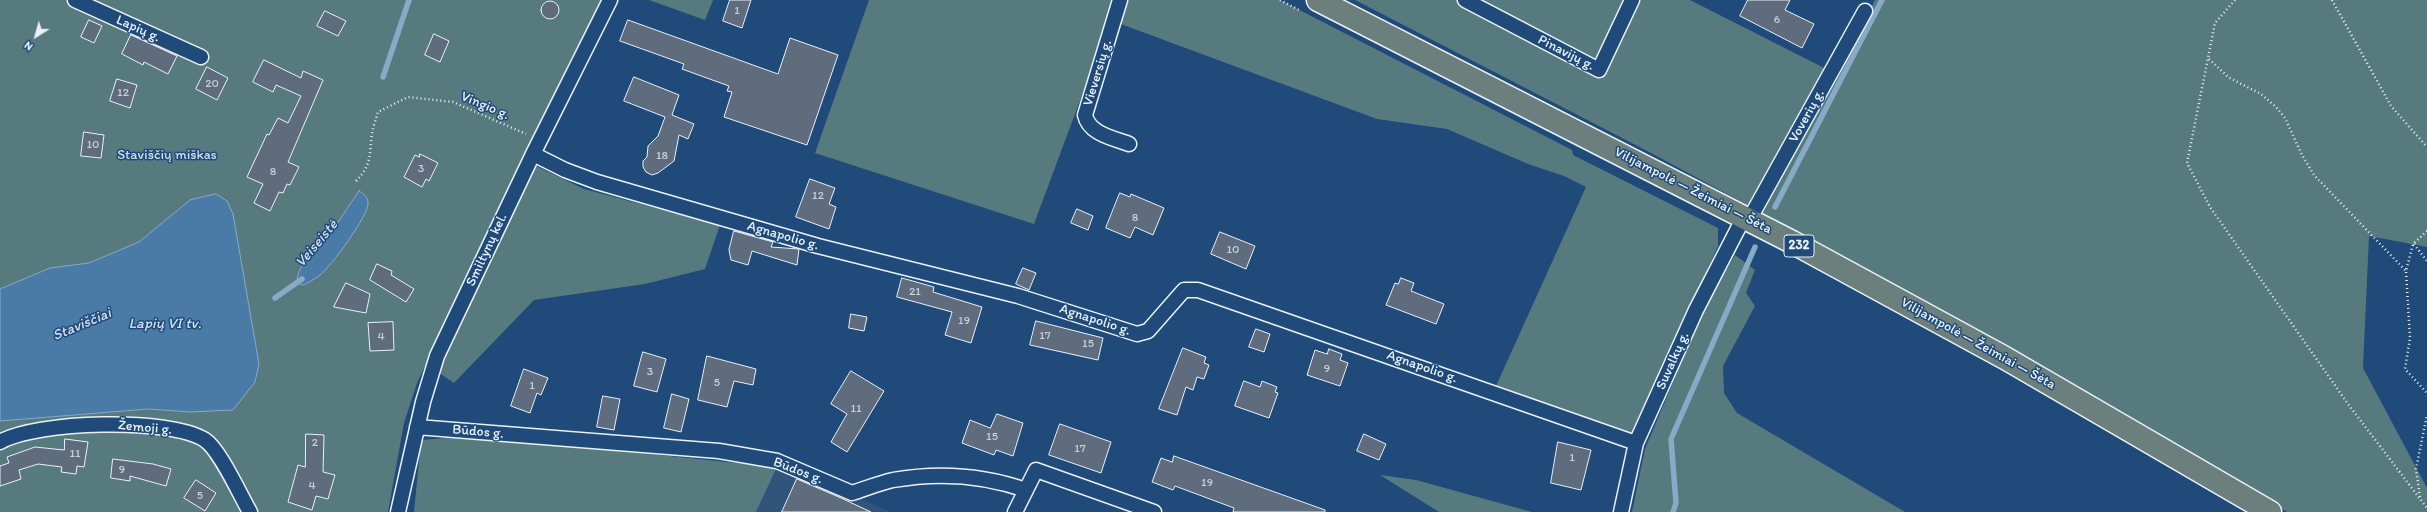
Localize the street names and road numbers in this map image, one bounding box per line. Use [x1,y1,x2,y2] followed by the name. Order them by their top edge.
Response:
[113,12,163,46] street label: Lapių g.
[1535,32,1597,74] street label: Pinavijų g.
[1080,38,1116,108] street label: Vieversių g.
[1786,86,1828,146] street label: Voverių g.
[458,88,512,124] street label: Vingio g.
[1611,144,1775,238] street label: Vilijampolė — Žeimiai — Šėta
[463,211,511,289] street label: Smiltynų kel.
[745,218,821,254] street label: Agnapolio g.
[1784,235,1814,257] road number: 232
[1898,294,2058,394] street label: Vilijampolė — Žeimiai — Šėta
[1057,301,1133,339] street label: Agnapolio g.
[1653,329,1693,393] street label: Suvalkų g.
[1384,347,1460,387] street label: Agnapolio g.
[117,417,173,439] street label: Žemoji g.
[452,421,504,443] street label: Būdos g.
[771,454,825,488] street label: Būdos g.

